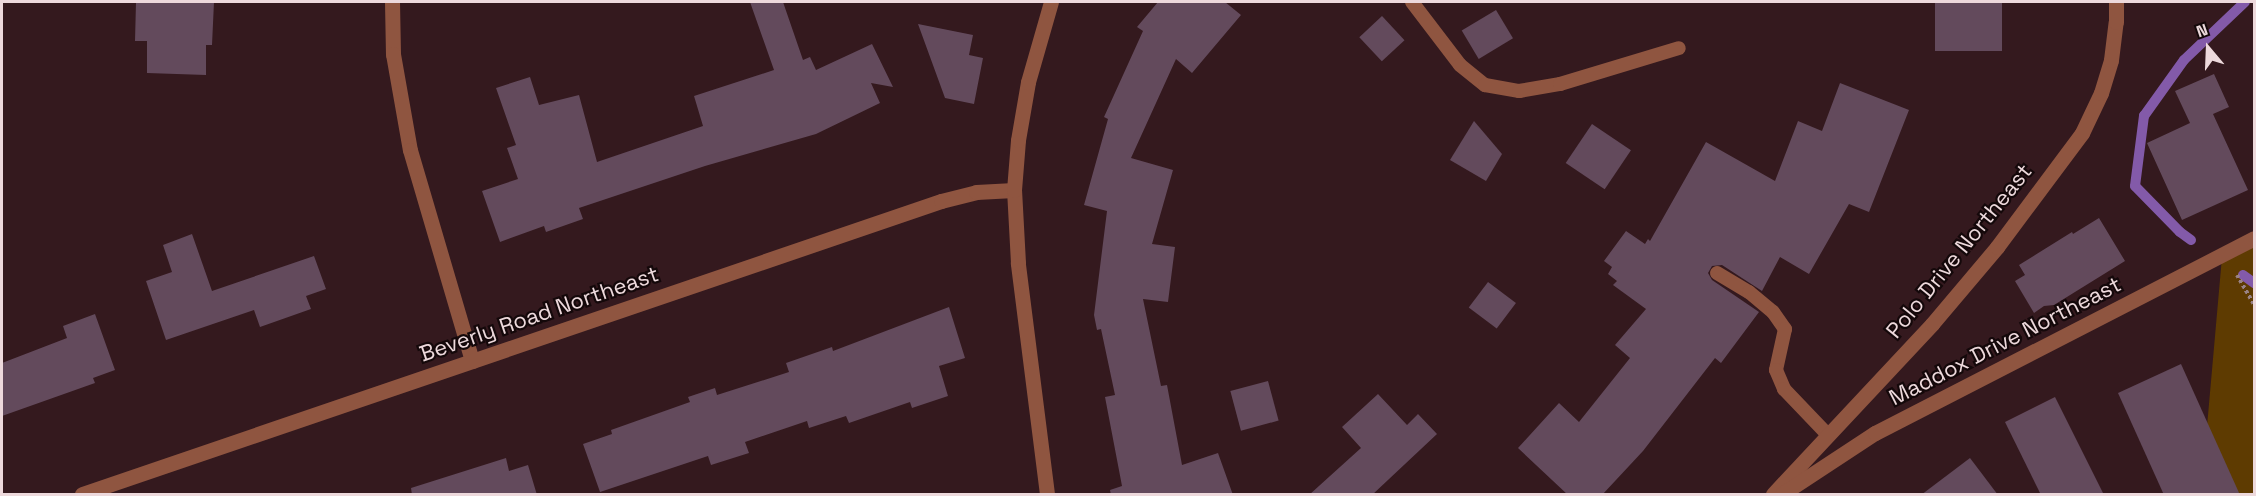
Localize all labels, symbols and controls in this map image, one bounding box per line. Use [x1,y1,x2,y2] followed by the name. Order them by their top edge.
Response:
[2178,18,2238,78] north arrow
[2193,19,2210,42] text: N
[1881,159,2037,343] street label: Polo Drive Northeast
[416,261,662,367] street label: Beverly Road Northeast
[1885,271,2125,411] street label: Maddox Drive Northeast

